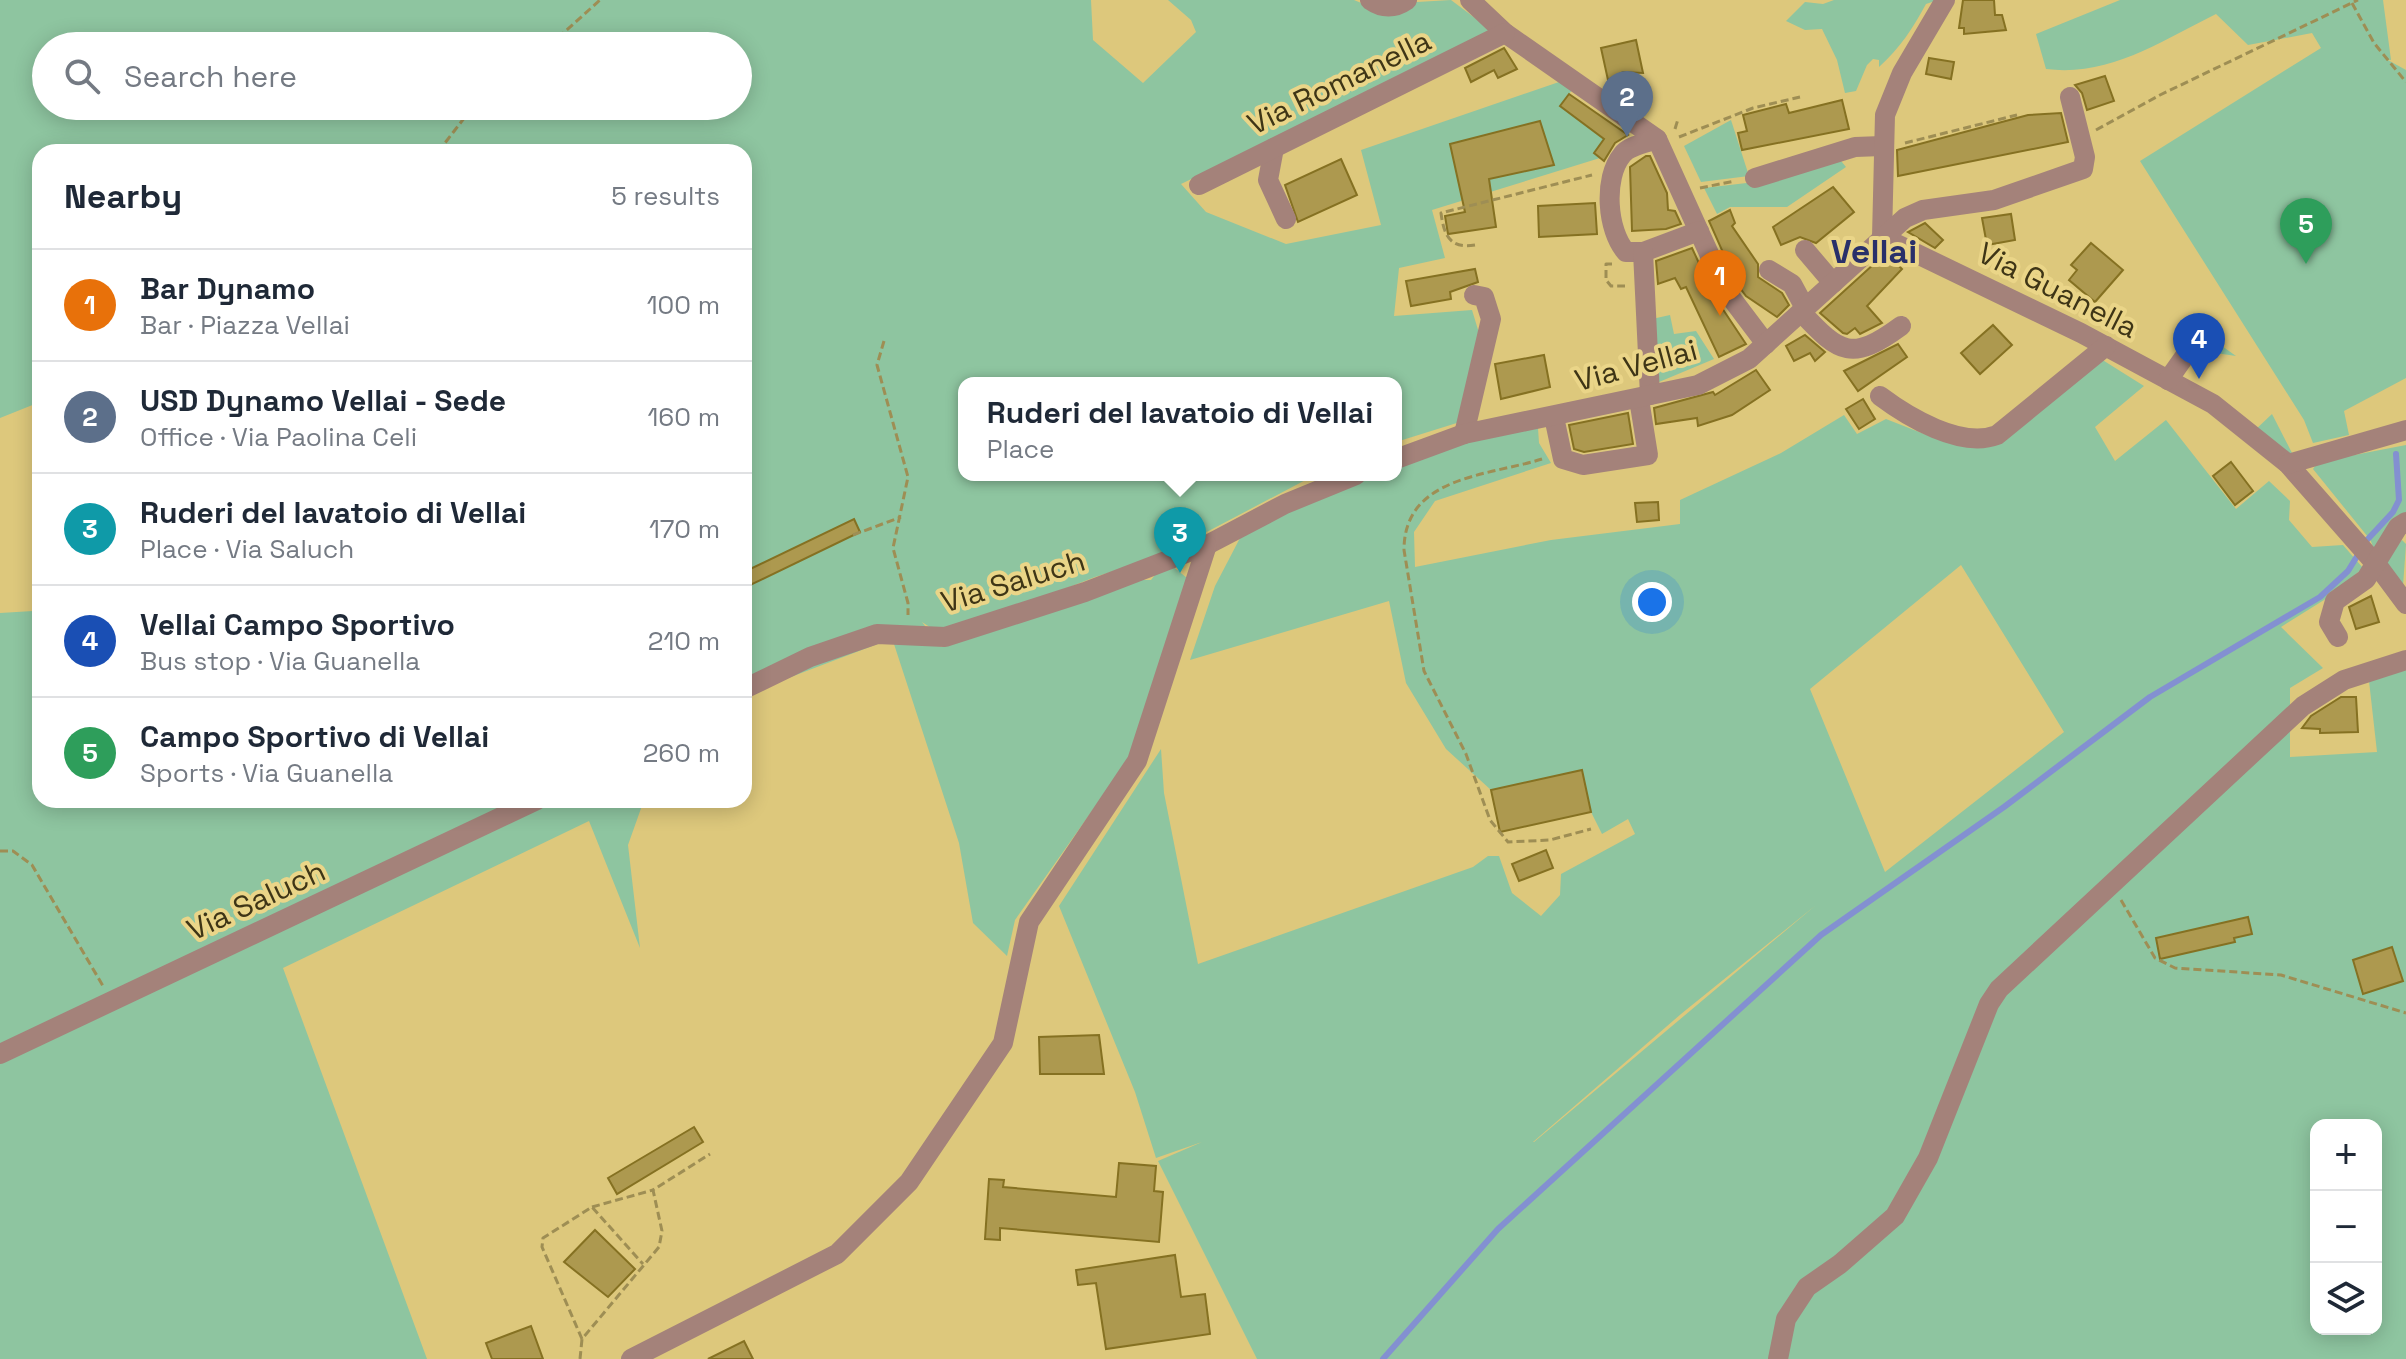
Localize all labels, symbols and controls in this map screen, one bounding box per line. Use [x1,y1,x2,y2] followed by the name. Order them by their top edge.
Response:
[1241,21,1437,143] street label: Via Romanella
[32,32,752,120] search box
[60,54,104,98] icon: search
[124,57,297,96] text: Search here
[1601,71,1653,137] pin: 2
[64,175,182,218] text: Nearby
[611,179,720,213] text: 5 results
[2280,198,2332,264] pin: 5
[1831,230,1917,273] district label: Vellai
[1971,233,2145,347] street label: Via Guanella
[1694,250,1746,316] pin: 1
[140,269,315,308] text: Bar Dynamo
[84,288,96,322] text: 1
[647,288,720,322] text: 100 m
[140,308,350,342] text: Bar · Piazza Vellai
[2173,313,2225,379] pin: 4
[1571,330,1701,400] street label: Via Vellai
[958,377,1402,481] popup
[140,381,506,420] text: USD Dynamo Vellai - Sede
[987,393,1373,432] text: Ruderi del lavatoio di Vellai
[82,400,98,434] text: 2
[648,400,720,434] text: 160 m
[140,420,417,454] text: Office · Via Paolina Celi
[987,432,1054,466] text: Place
[140,493,526,532] text: Ruderi del lavatoio di Vellai
[1154,507,1206,573] pin: 3
[82,512,98,546] text: 3
[649,512,720,546] text: 170 m
[140,532,354,566] text: Place · Via Saluch
[936,541,1090,621] street label: Via Saluch
[1632,582,1672,622] your location
[140,605,455,644] text: Vellai Campo Sportivo
[82,624,98,658] text: 4
[648,624,720,658] text: 210 m
[140,644,420,678] text: Bus stop · Via Guanella
[140,717,489,756] text: Campo Sportivo di Vellai
[82,736,98,770] text: 5
[643,736,720,770] text: 260 m
[140,756,393,790] text: Sports · Via Guanella
[180,851,332,949] street label: Via Saluch
[2310,1119,2382,1335] map controls
[2310,1119,2382,1191] button: +
[2310,1191,2382,1263] button: −
[2310,1263,2382,1335] button: layers

